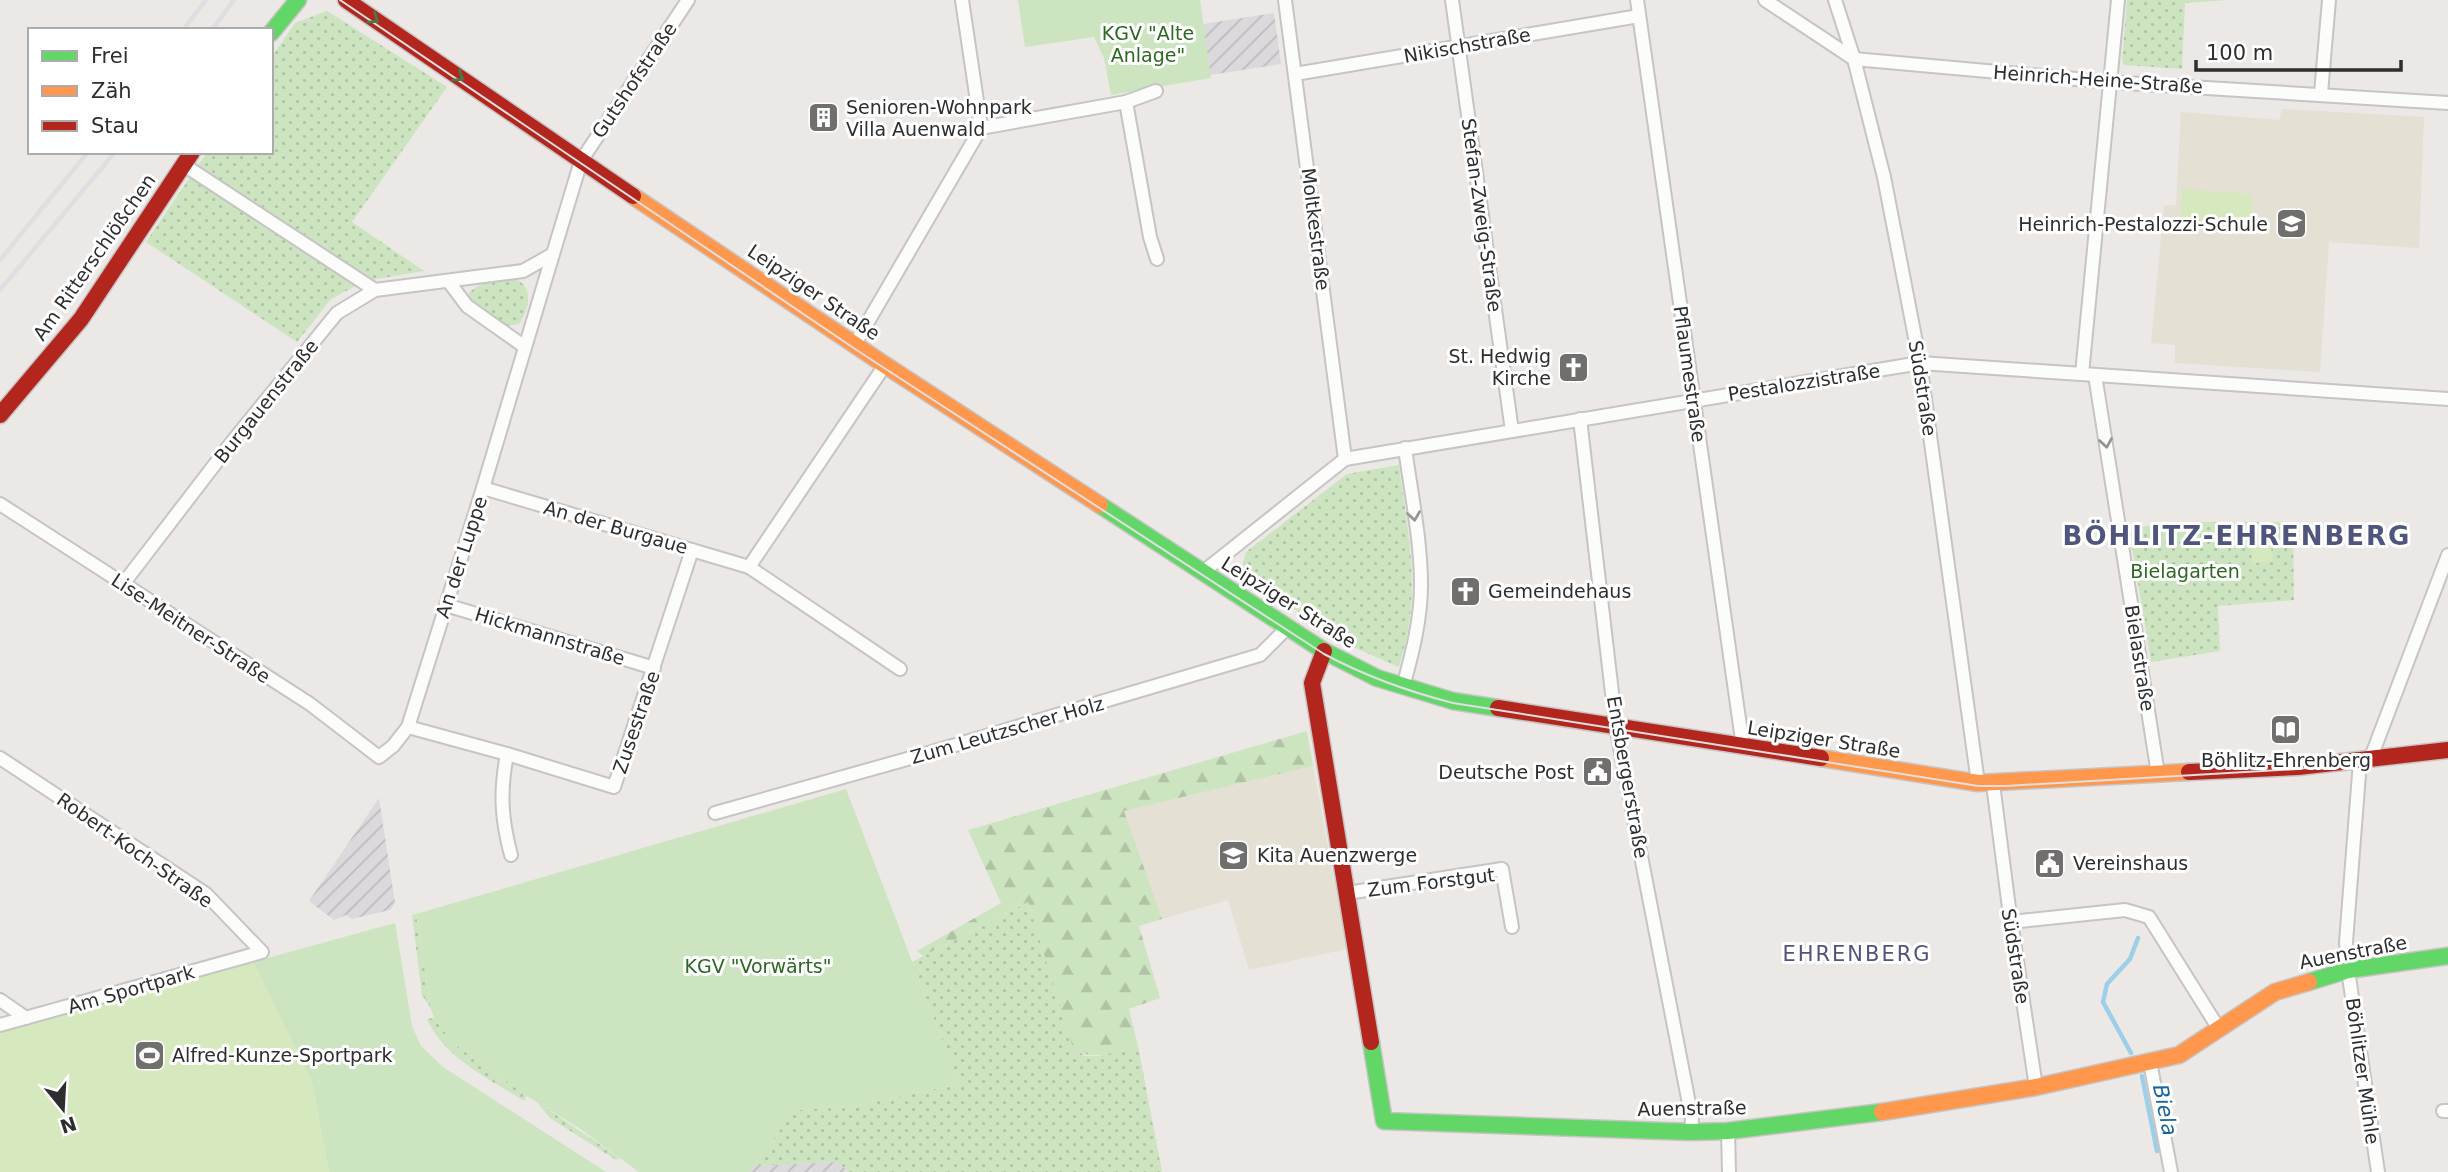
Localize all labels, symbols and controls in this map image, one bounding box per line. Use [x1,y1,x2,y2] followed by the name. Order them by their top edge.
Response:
[366,11,379,23] one-way arrow
[587,18,681,142] street label: Gutshofstraße
[1102,22,1194,66] park label: KGV "Alte Anlage"
[1402,23,1532,67] street label: Nikischstraße
[28,28,273,154] legend
[2196,28,2401,72] scale bar
[2206,41,2273,65] text: 100 m
[91,44,128,68] text: Frei
[1992,61,2204,97] street label: Heinrich-Heine-Straße
[451,69,464,81] one-way arrow
[91,79,132,103] text: Zäh
[846,96,1032,140] place label: Senioren-Wohnpark Villa Auenwald
[806,101,840,135] building icon: Senioren-Wohnpark Villa Auenwald
[91,114,139,138] text: Stau
[1458,117,1506,313] street label: Stefan-Zweig-Straße
[1298,167,1334,291] street label: Moltkestraße
[28,170,160,344] street label: Am Ritterschlößchen
[2274,207,2308,241] school or university icon: Heinrich-Pestalozzi-Schule
[2018,213,2268,235] place label: Heinrich-Pestalozzi-Schule
[744,240,884,344] street label: Leipziger Straße
[1670,304,1710,444] street label: Pflaumestraße
[209,335,323,467] street label: Burgauenstraße
[1905,339,1941,437] street label: Südstraße
[1448,345,1551,389] place label: St. Hedwig Kirche
[1557,350,1591,384] church icon: St. Hedwig Kirche
[1726,359,1882,405] street label: Pestalozzistraße
[2098,437,2113,449] one-way arrow
[431,493,491,621] street label: An der Luppe
[542,496,690,558] street label: An der Burgaue
[1406,510,1421,522] one-way arrow
[2063,519,2411,551] district label: BÖHLITZ-EHRENBERG
[1218,552,1360,652] street label: Leipziger Straße
[2130,560,2240,582] park label: Bielagarten
[107,568,275,688] street label: Lise-Meitner-Straße
[1448,574,1482,608] church icon: Gemeindehaus
[1488,580,1631,602] place label: Gemeindehaus
[472,603,628,669] street label: Hickmannstraße
[2121,603,2159,713] street label: Bielastraße
[608,668,664,776] street label: Zusestraße
[908,692,1106,768] street label: Zum Leutzscher Holz
[1603,694,1653,860] street label: Entsbergerstraße
[2269,712,2303,746] library icon: Böhlitz-Ehrenberg
[1746,716,1902,762] street label: Leipziger Straße
[2201,749,2371,771] place label: Böhlitz-Ehrenberg
[1580,755,1614,789] public building icon: Deutsche Post
[1438,761,1574,783] place label: Deutsche Post
[53,788,217,912] street label: Robert-Koch-Straße
[1217,838,1251,872] school or university icon: Kita Auenzwerge
[1257,844,1417,866] place label: Kita Auenzwerge
[2033,846,2067,880] public building icon: Vereinshaus
[2073,852,2188,874] place label: Vereinshaus
[1366,863,1496,901] street label: Zum Forstgut
[1998,907,2034,1005] street label: Südstraße
[2297,931,2409,973] street label: Auenstraße
[1782,942,1932,966] district label: EHRENBERG
[685,955,832,977] park label: KGV "Vorwärts"
[65,960,197,1018] street label: Am Sportpark
[2342,996,2384,1146] street label: Böhlitzer Mühle
[132,1038,166,1072] sports icon: Alfred-Kunze-Sportpark
[172,1044,393,1066] place label: Alfred-Kunze-Sportpark
[28,1074,98,1144] north arrow
[2148,1082,2182,1138] water label: Biela
[1637,1096,1747,1120] street label: Auenstraße
[57,1112,79,1138] text: N

